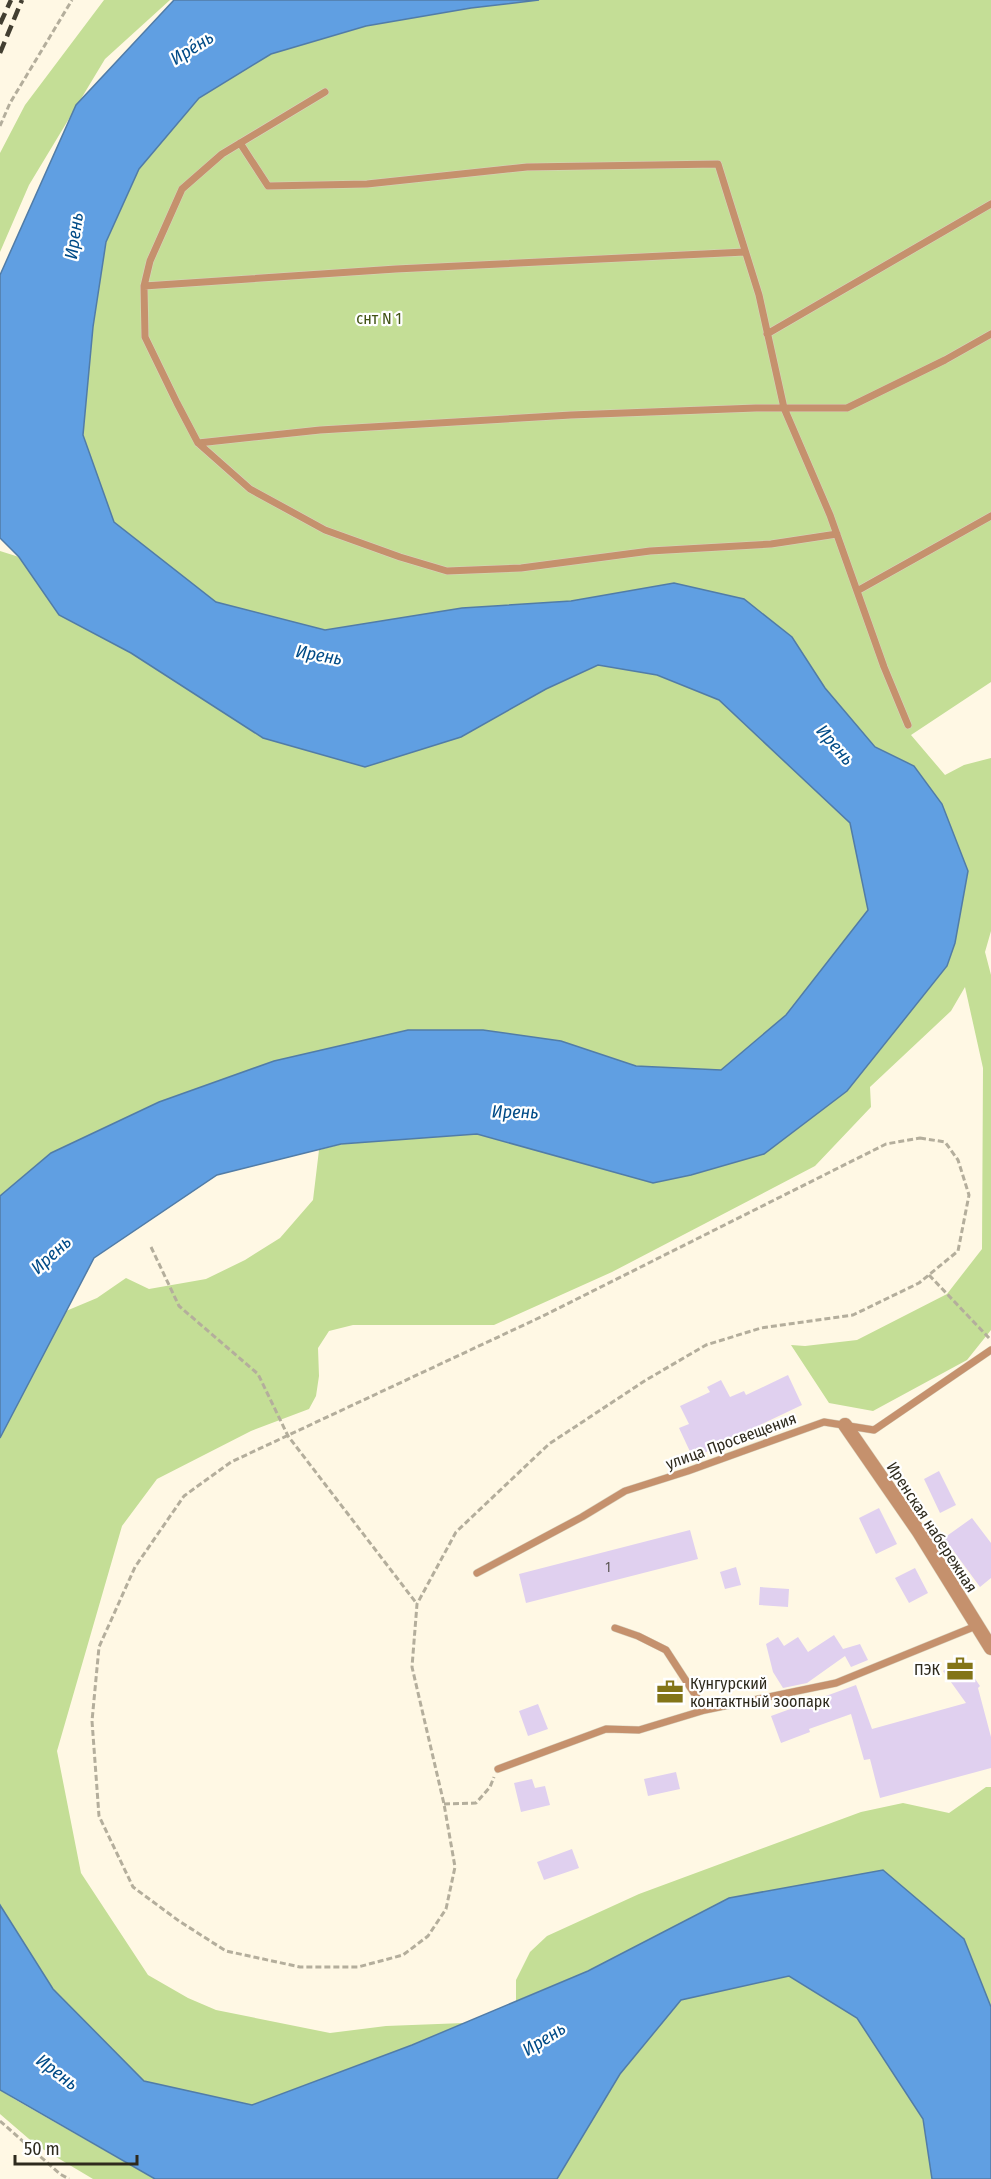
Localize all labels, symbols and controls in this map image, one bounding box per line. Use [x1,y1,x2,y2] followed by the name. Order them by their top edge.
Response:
[166,26,218,70] water label: Ире́нь
[60,211,88,261] water label: Ирень
[356,309,402,328] park label: снт N 1
[294,640,344,670] water label: Ирень
[811,720,859,770] water label: Ирень
[491,1101,539,1123] water label: Ирень
[26,1231,76,1279] water label: Ирень
[663,1409,799,1473] street label: улица Просвещения
[883,1458,981,1596] street label: Иренская набережная
[605,1559,611,1576] house number: 1
[945,1654,975,1684] office icon: ПЭК
[914,1660,940,1679] place label: ПЭК
[690,1674,830,1711] place label: Кунгурский контактный зоопарк
[655,1677,685,1707] office icon: Кунгурский контактный зоопарк
[518,2017,570,2061] water label: Ирень
[32,2049,82,2095] water label: Ирень
[15,2128,136,2166] scale bar
[24,2138,60,2160] text: 50 m

